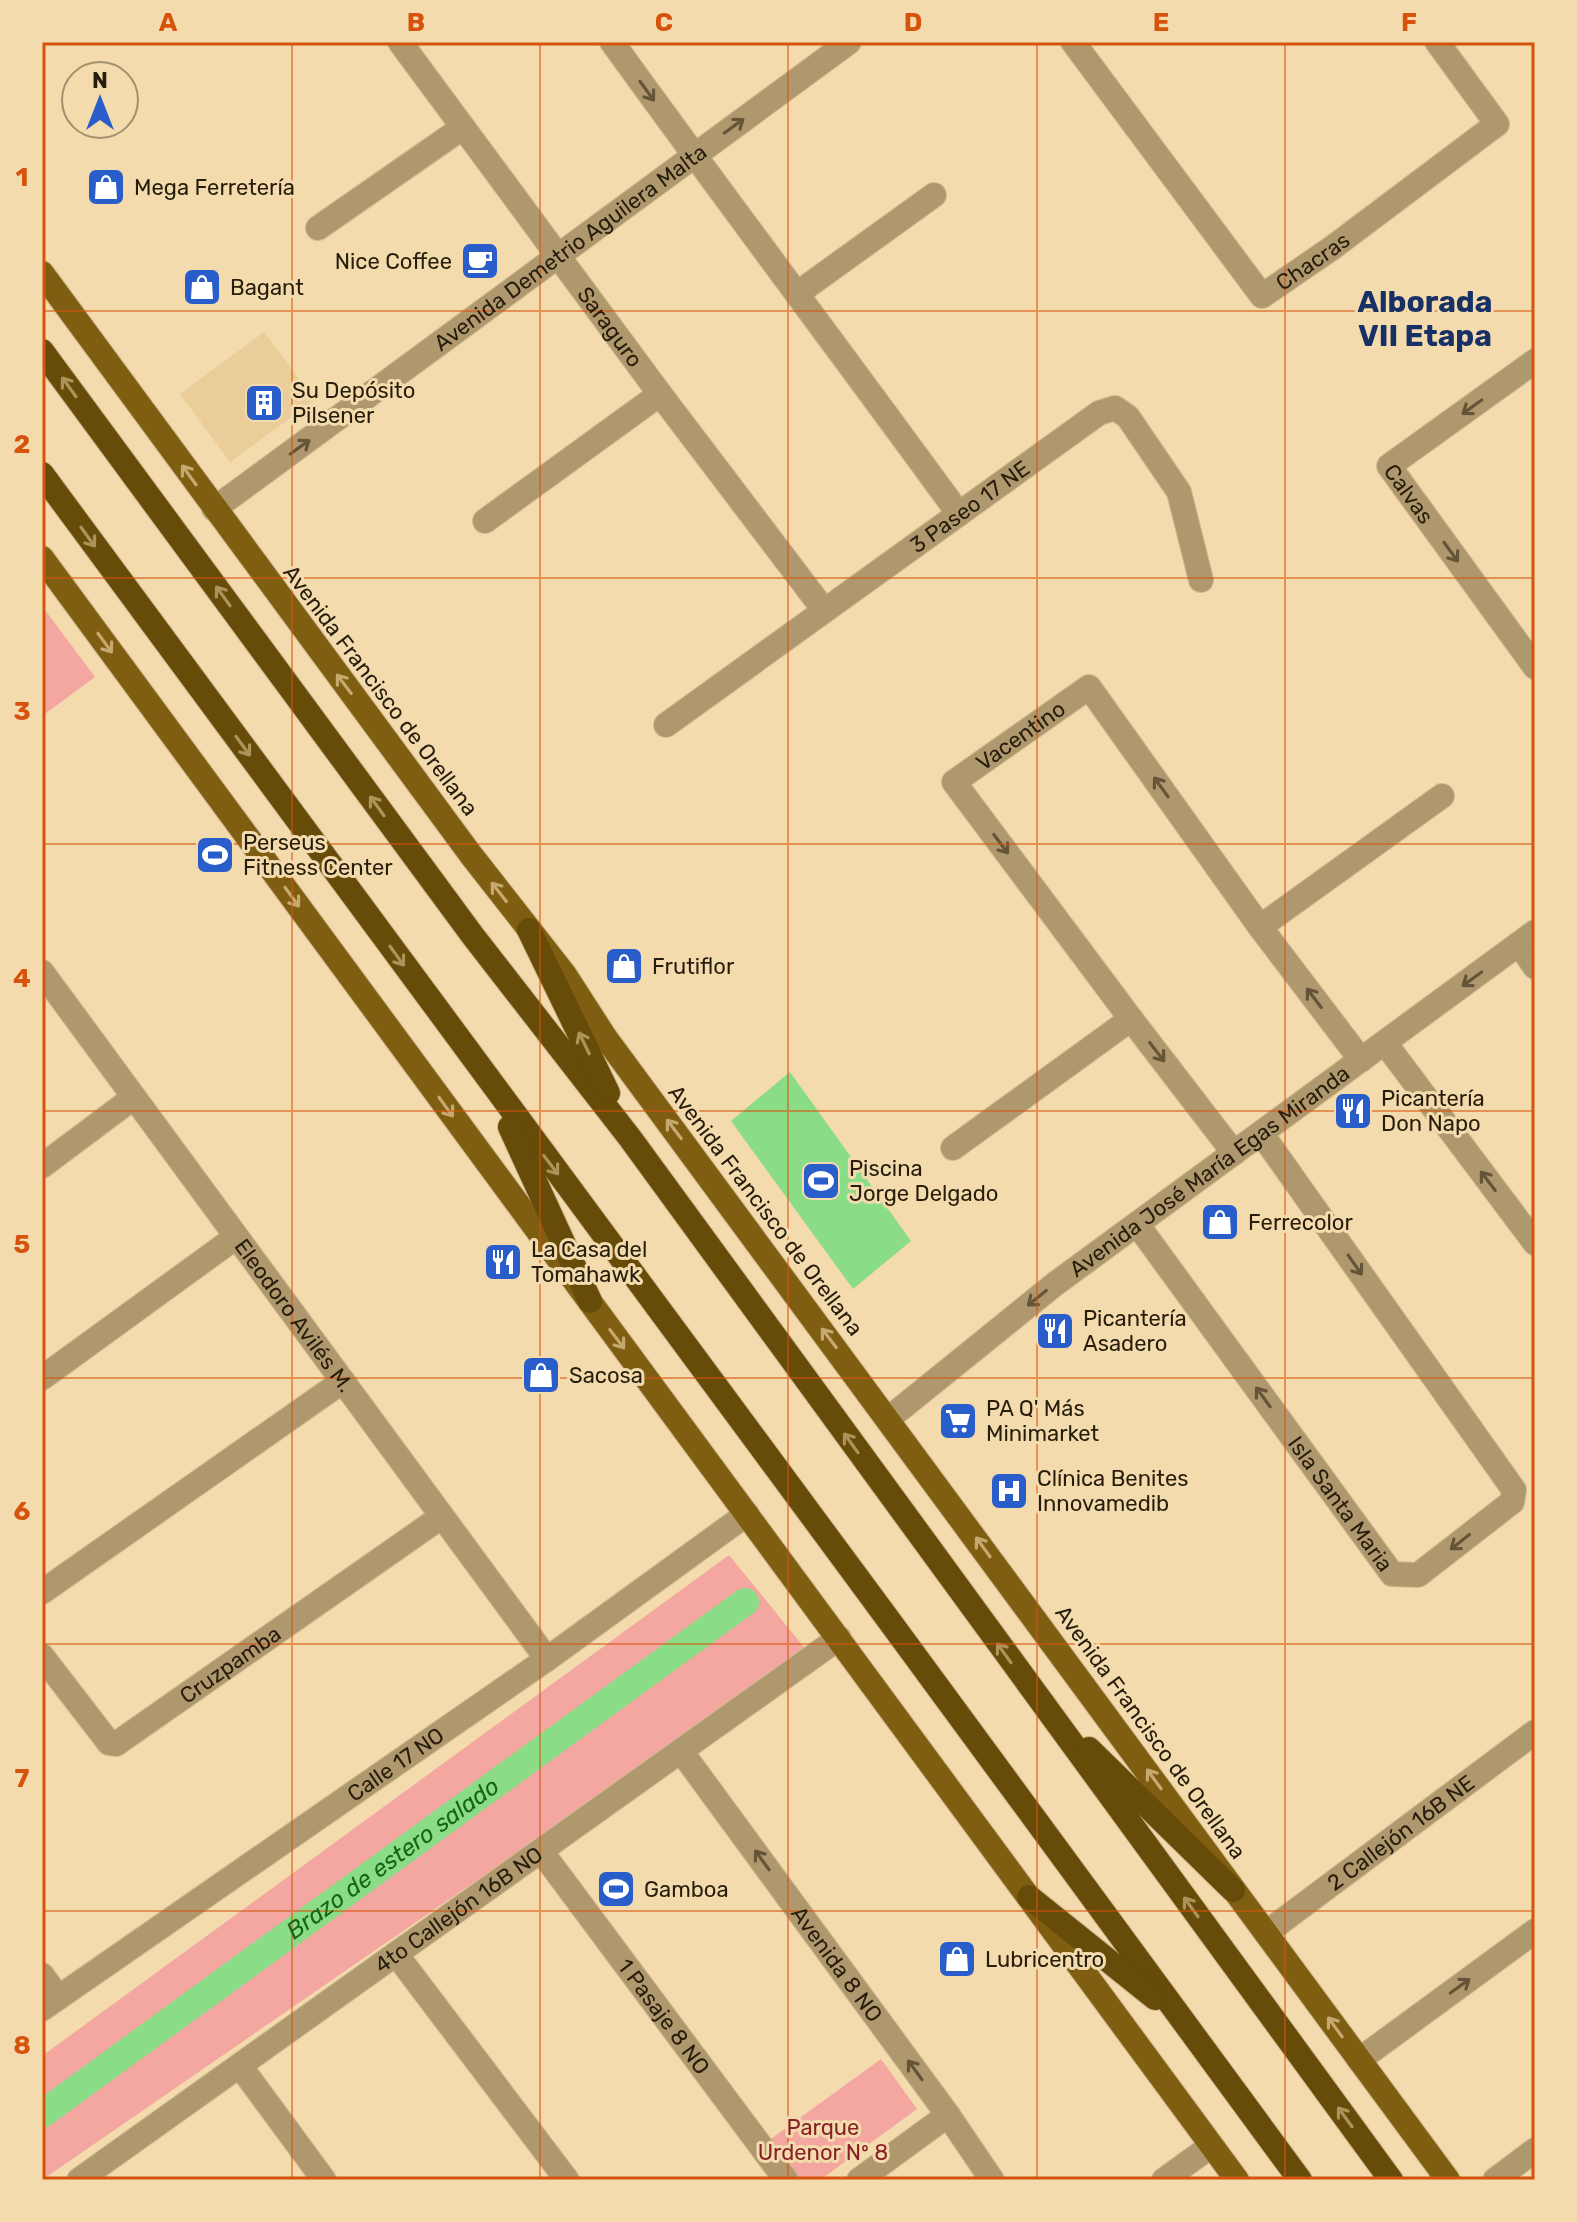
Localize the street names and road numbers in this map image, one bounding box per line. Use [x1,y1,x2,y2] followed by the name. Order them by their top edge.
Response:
[429,138,712,357] street label: Avenida Demetrio Aguilera Malta
[1271,226,1355,297] street label: Chacras
[571,281,649,373] street label: Saraguro
[905,455,1035,559] street label: 3 Paseo 17 NE
[1378,459,1439,529] street label: Calvas
[277,560,484,821] street label: Avenida Francisco de Orellana
[971,695,1071,776] street label: Vacentino
[1064,1060,1355,1283] street label: Avenida José María Egas Miranda
[662,1080,869,1341] street label: Avenida Francisco de Orellana
[229,1234,359,1398] street label: Eleodoro Avilés M.
[1282,1431,1399,1577] street label: Isla Santa Maria
[1049,1600,1252,1864] street label: Avenida Francisco de Orellana
[174,1620,286,1709] street label: Cruzpamba
[342,1722,449,1807] street label: Calle 17 NO
[1322,1769,1480,1897] street label: 2 Callejón 16B NE
[369,1841,548,1979] street label: 4to Callejón 16B NO
[785,1901,888,2027] street label: Avenida 8 NO
[612,1953,715,2080] street label: 1 Pasaje 8 NO

